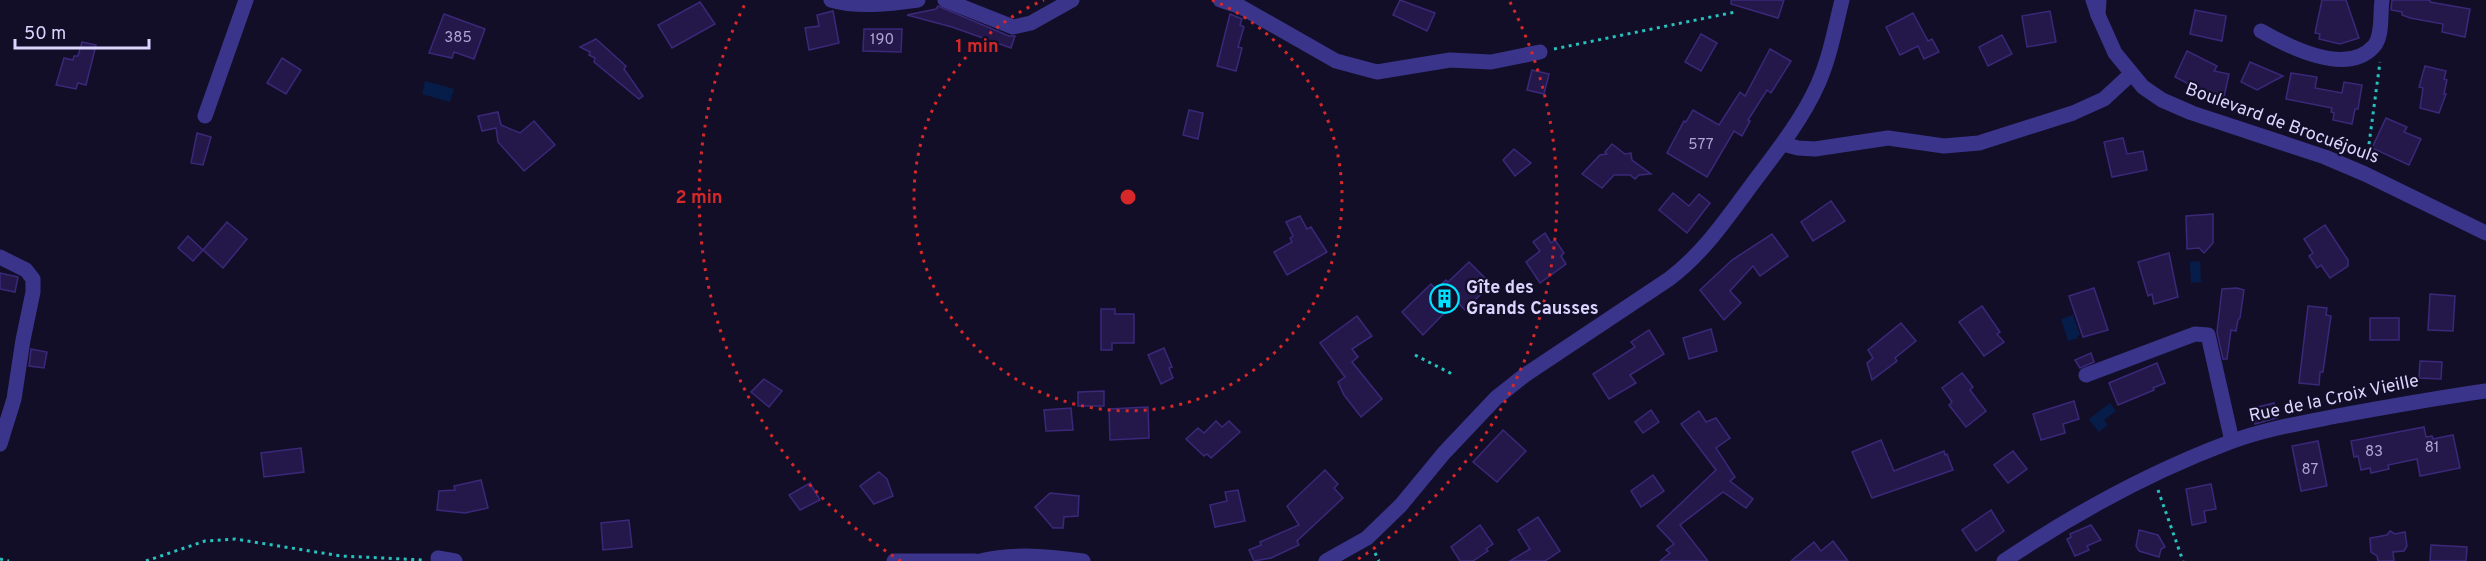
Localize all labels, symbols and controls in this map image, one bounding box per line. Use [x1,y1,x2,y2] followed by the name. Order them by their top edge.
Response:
[15,12,148,50] scale bar
[24,23,66,46] text: 50 m
[444,29,472,48] house number: 385
[870,31,894,50] house number: 190
[955,36,999,59] text: 1 min
[2182,78,2382,170] street label: Boulevard de Brocuéjouls
[1688,136,1714,155] house number: 577
[675,187,723,210] text: 2 min
[1118,187,1138,207] centre of rings
[1466,277,1599,321] place label: Gîte des Grands Causses
[1429,282,1461,314] building icon: Gîte des Grands Causses
[2247,370,2421,428] street label: Rue de la Croix Vieille
[2425,439,2439,458] house number: 81
[2365,443,2383,462] house number: 83
[2302,461,2319,480] house number: 87

